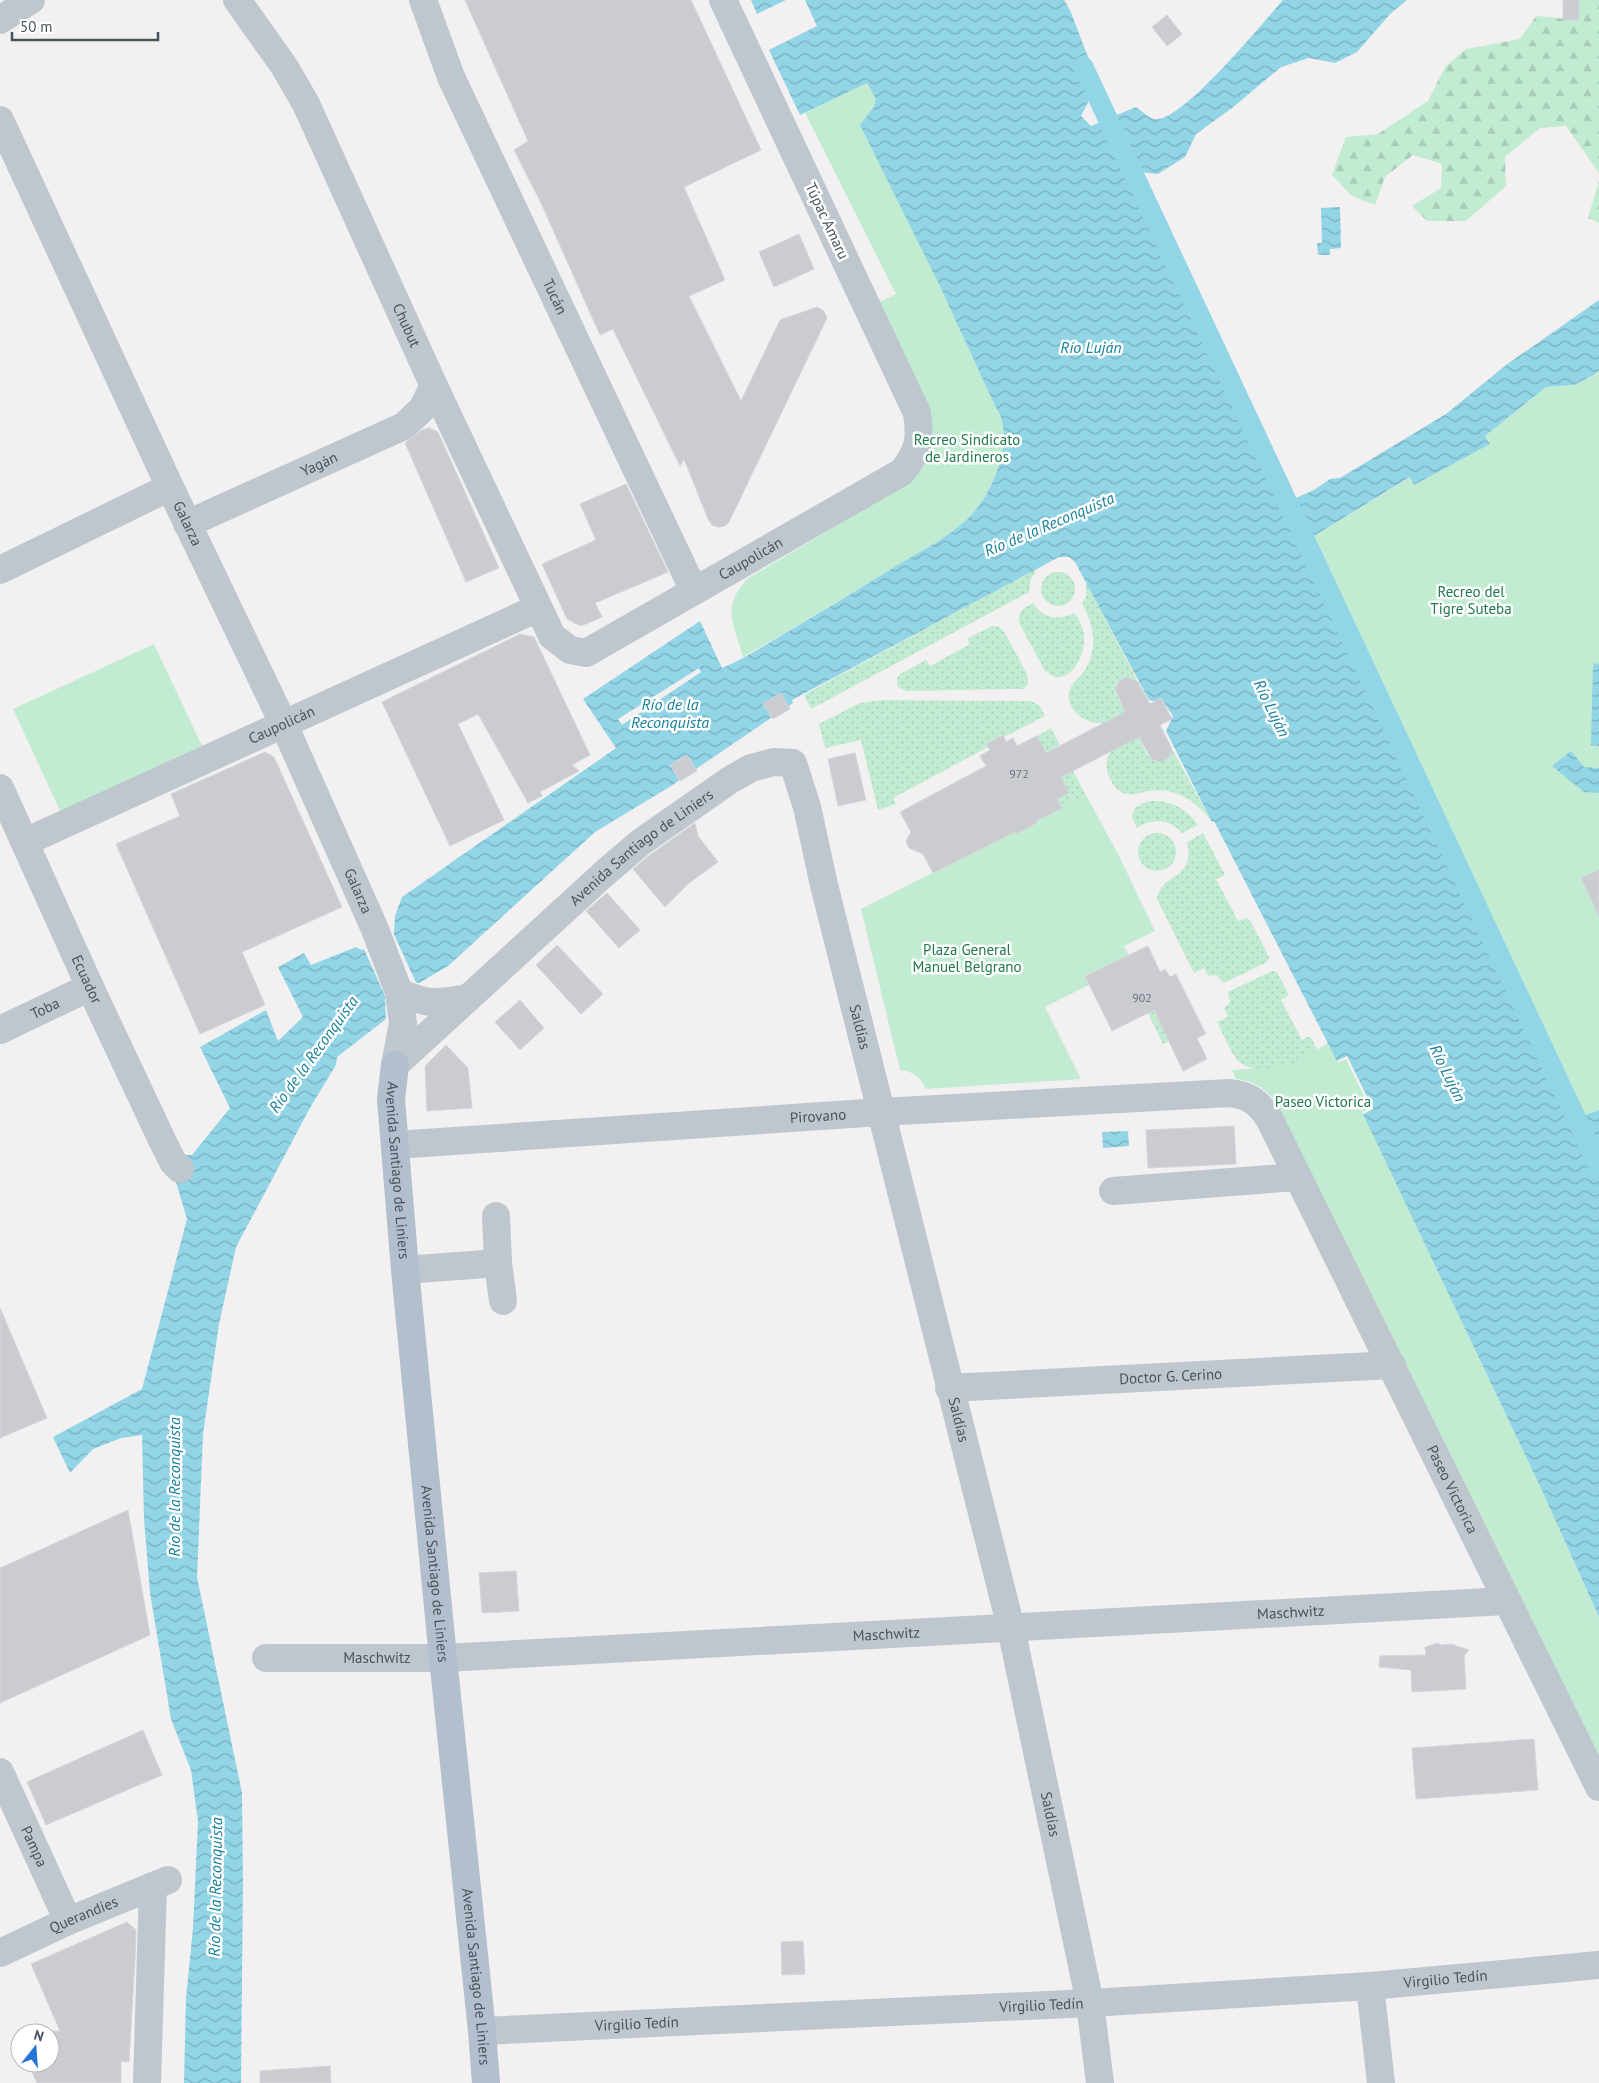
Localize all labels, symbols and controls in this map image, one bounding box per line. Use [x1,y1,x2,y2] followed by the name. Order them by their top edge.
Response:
[12,10,159,42] scale bar
[20,17,53,36] text: 50 m
[801,179,853,262] street label: Túpac Amaru
[539,276,572,317] street label: Tucán
[389,300,425,350] street label: Chubut
[1060,337,1122,357] water label: Río Luján
[914,430,1020,466] park label: Recreo Sindicato de Jardineros
[297,447,340,480] street label: Yagán
[981,487,1117,560] water label: Río de la Reconquista
[169,498,207,549] street label: Galarza
[715,532,786,584] street label: Caupolicán
[1430,582,1512,618] park label: Recreo del Tigre Suteba
[1250,676,1294,740] water label: Río Luján
[631,694,709,732] water label: Río de la Reconquista
[245,701,318,748] street label: Caupolicán
[1009,766,1029,781] house number: 972
[565,785,717,910] street label: Avenida Santiago de Liniers
[340,865,377,916] street label: Galarza
[912,940,1022,976] park label: Plaza General Manuel Belgrano
[68,952,106,1007] street label: Ecuador
[1132,990,1152,1005] house number: 902
[264,992,362,1116] water label: Río de la Reconquista
[27,993,63,1023] street label: Toba
[845,1002,875,1051] street label: Saldías
[1426,1041,1470,1105] water label: Río Luján
[382,1081,414,1260] street label: Avenida Santiago de Liniers
[1275,1092,1371,1111] park label: Paseo Victorica
[789,1104,847,1127] street label: Pirovano
[1119,1364,1223,1388] street label: Doctor G. Cerino
[944,1395,974,1444] street label: Saldías
[164,1417,184,1557] water label: Río de la Reconquista
[1423,1442,1483,1537] street label: Paseo Victorica
[417,1484,453,1663] street label: Avenida Santiago de Liniers
[1257,1601,1325,1623] street label: Maschwitz
[852,1622,921,1645] street label: Maschwitz
[343,1648,411,1667] street label: Maschwitz
[1037,1790,1065,1838] street label: Saldías
[204,1817,226,1957] water label: Río de la Reconquista
[17,1823,52,1870] street label: Pampa
[458,1887,495,2066] street label: Avenida Santiago de Liniers
[46,1892,121,1937] street label: Querandíes
[1402,1965,1488,1992] street label: Virgilio Tedín
[998,1993,1084,2016] street label: Virgilio Tedín
[593,2012,679,2035] street label: Virgilio Tedín
[10,2023,60,2073] north arrow
[32,2026,46,2046] text: N

